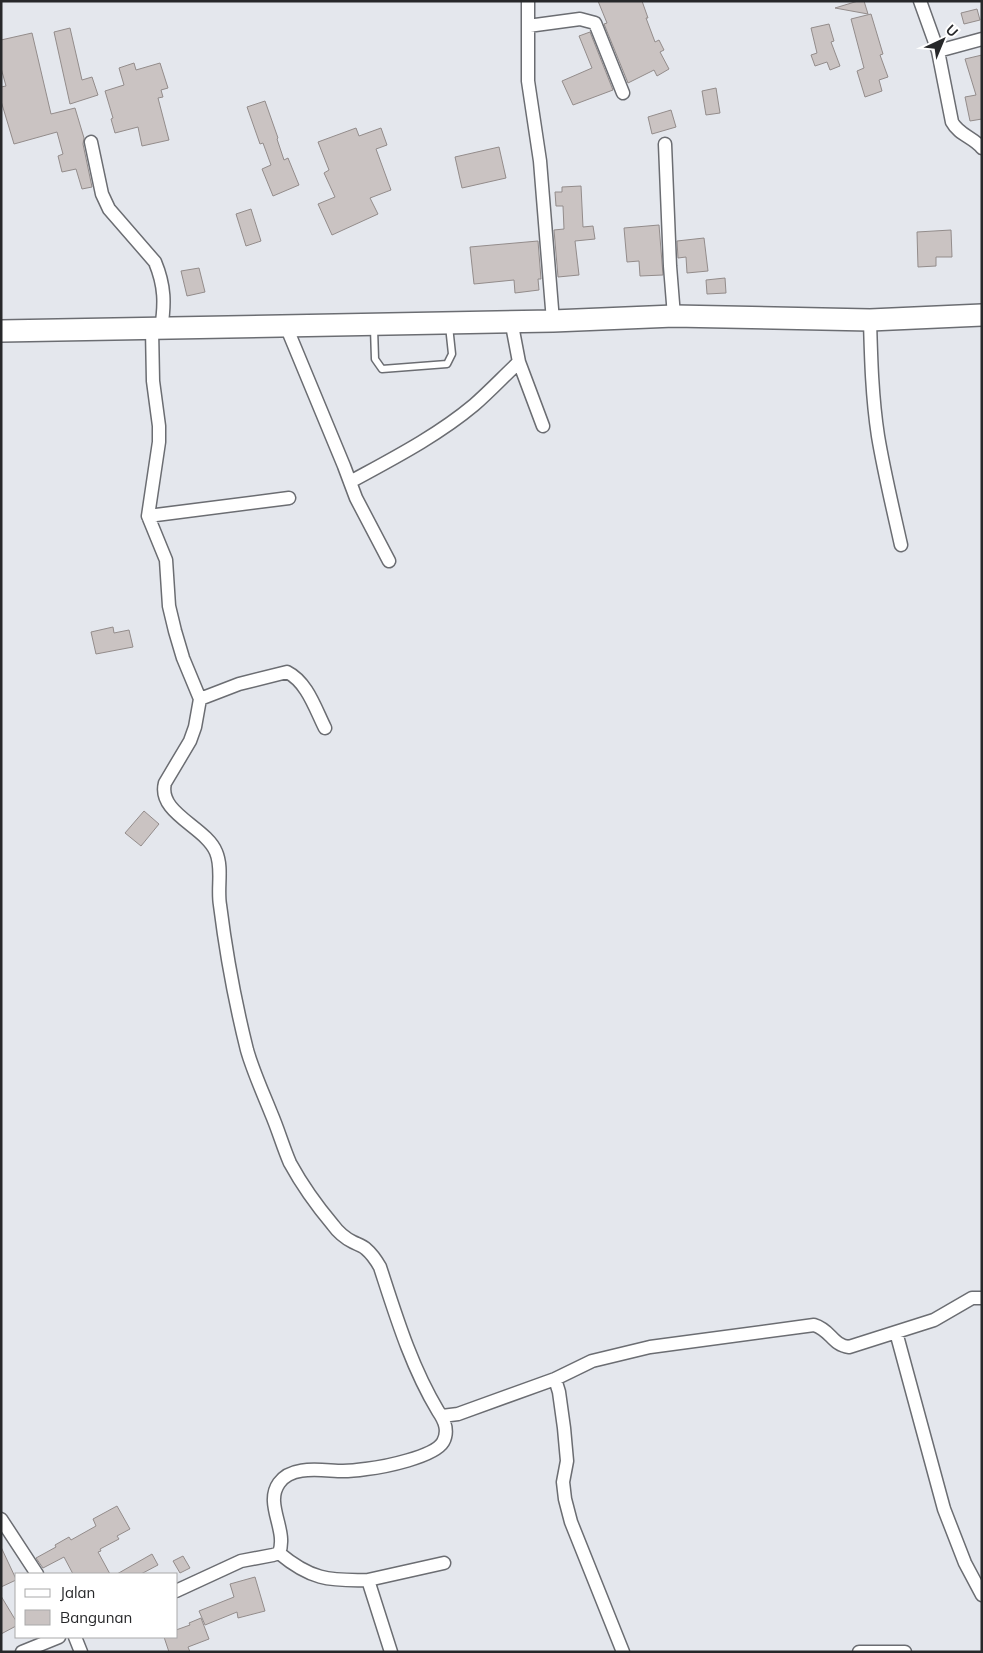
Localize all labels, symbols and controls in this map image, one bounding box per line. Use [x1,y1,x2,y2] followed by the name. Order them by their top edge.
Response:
[918,15,968,65] north arrow
[942,21,962,41] text: U
[15,1573,178,1638] legend
[60,1583,95,1602] text: Jalan
[60,1608,132,1627] text: Bangunan

